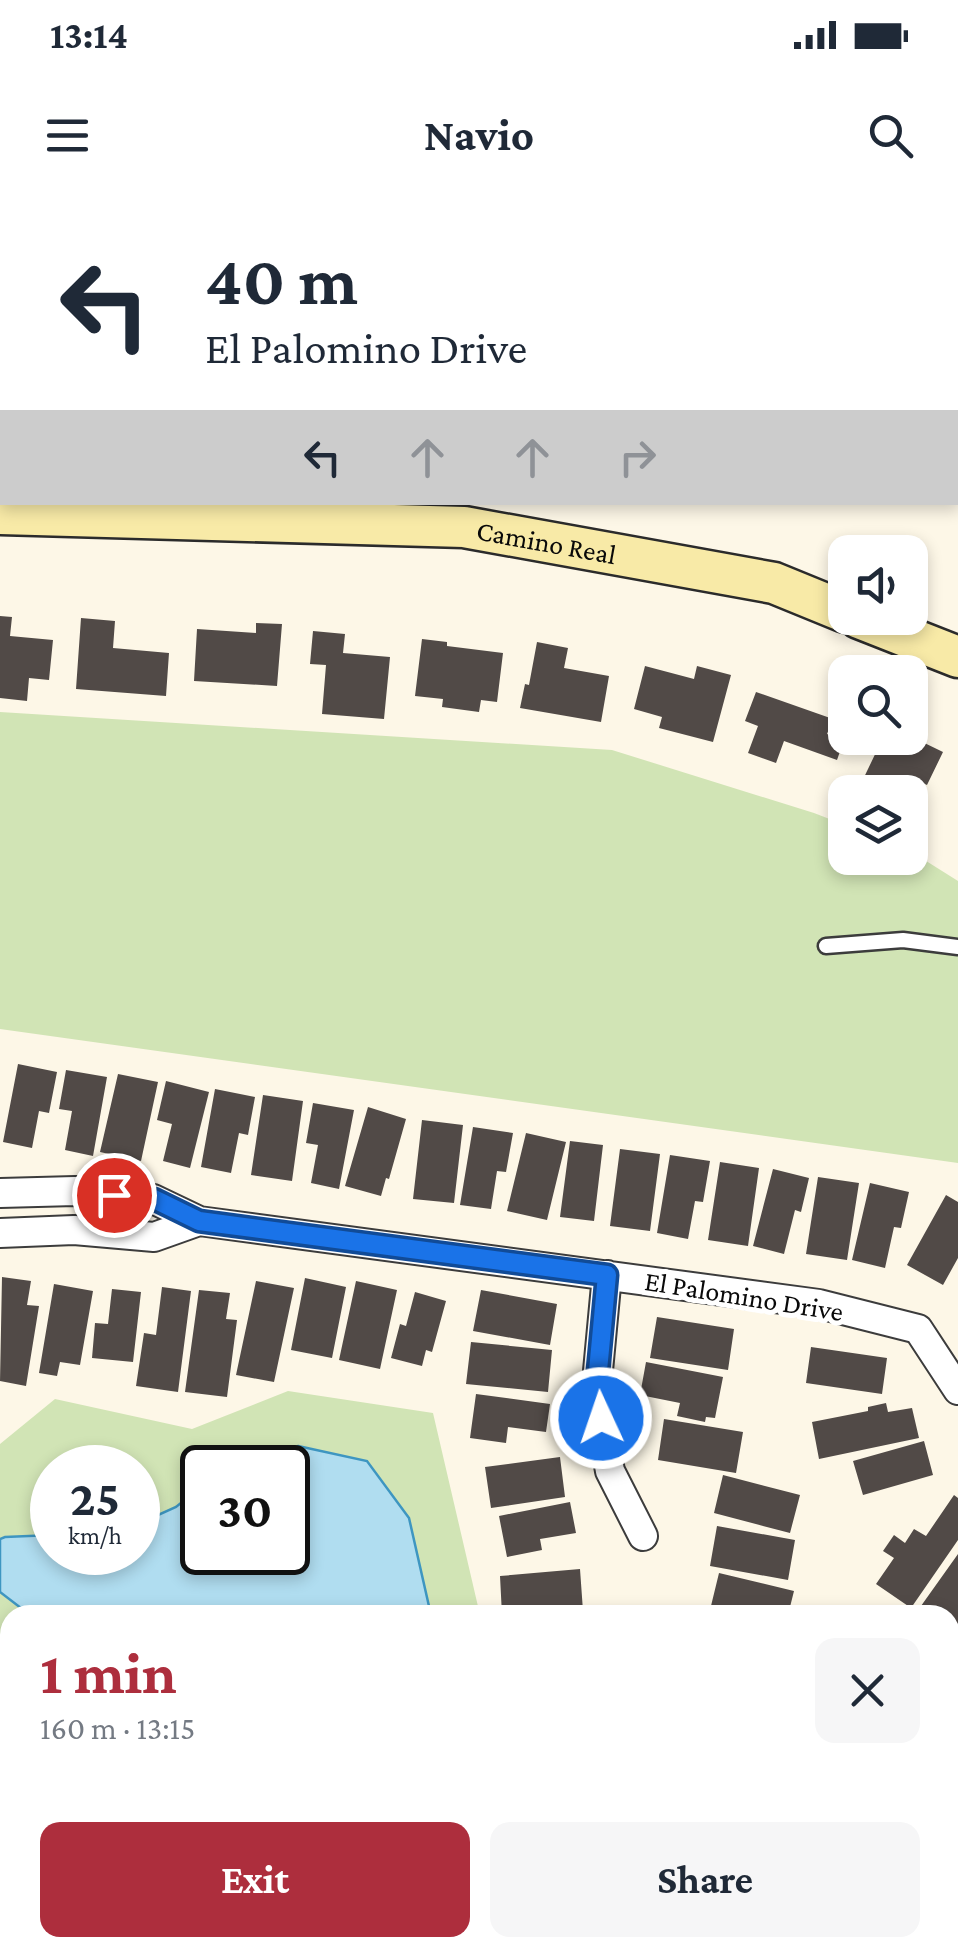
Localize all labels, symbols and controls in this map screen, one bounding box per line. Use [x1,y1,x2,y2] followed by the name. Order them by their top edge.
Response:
[50,14,128,56] text: 13:14
[40,108,95,163] icon: menu
[863,108,918,163] icon: search
[424,110,534,160] text: Navio
[40,240,170,370] icon: left
[205,241,358,319] text: 40 m
[205,323,527,373] text: El Palomino Drive
[295,430,350,485] icon: left
[400,430,455,485] icon: ahead
[505,430,560,485] icon: ahead
[610,430,665,485] icon: right
[474,514,619,570] street label: Camino Real
[828,535,928,875] map controls
[828,535,928,635] button: sound
[828,655,928,755] button: search
[828,775,928,875] button: layers
[72,1153,157,1238] pin
[87,1168,142,1223] icon: arrive
[643,1265,845,1327] street label: El Palomino Drive
[549,1366,653,1470] position arrow
[180,1445,310,1575] speed limit sign: 30
[70,1470,120,1526] text: 25
[68,1522,122,1549] text: km/h
[815,1638,920,1743] button: close
[40,1639,177,1706] text: 1 min
[40,1710,195,1746] text: 160 m · 13:15
[40,1822,470,1937] button: Exit
[490,1822,920,1937] button: Share

